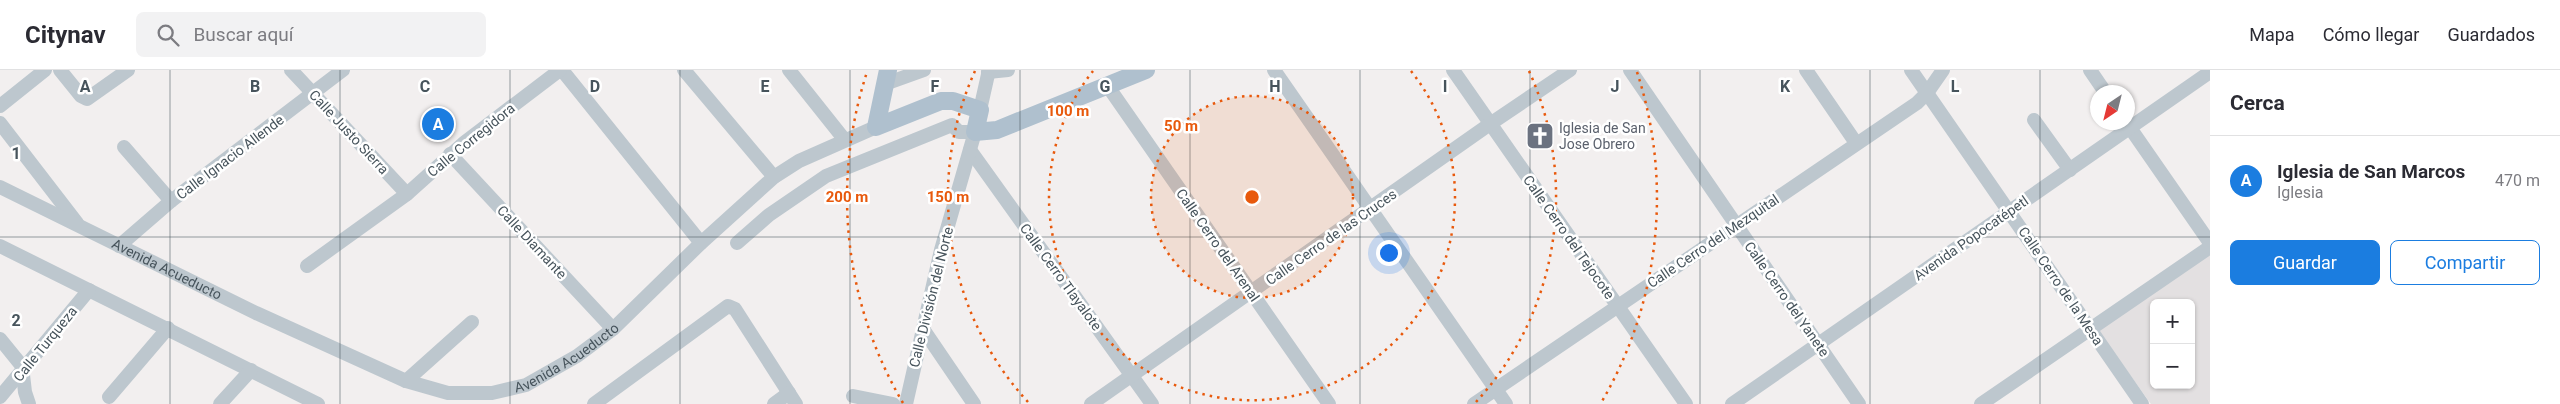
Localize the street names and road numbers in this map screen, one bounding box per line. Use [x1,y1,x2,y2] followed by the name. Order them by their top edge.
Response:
[306,87,392,177] street label: Calle Justo Sierra
[424,100,518,180] street label: Calle Corregidora
[173,111,287,203] street label: Calle Ignacio Allende
[1520,172,1618,302] street label: Calle Cerro del Tejocote
[1173,186,1263,304] street label: Calle Cerro del Arenal
[1263,186,1399,288] street label: Calle Cerro de las Cruces
[1644,191,1782,291] street label: Calle Cerro del Mezquital
[1911,192,2031,284] street label: Avenida Popocatépetl
[494,202,570,282] street label: Calle Diamante
[1017,220,1105,334] street label: Calle Cerro Tlayalote
[2015,224,2107,348] street label: Calle Cerro de la Mesa
[906,225,956,369] street label: Calle División del Norte
[109,235,224,303] street label: Avenida Acueducto
[1741,238,1833,360] street label: Calle Cerro del Yanete
[10,303,80,385] street label: Calle Turqueza
[513,320,622,395] street label: Avenida Acueducto

